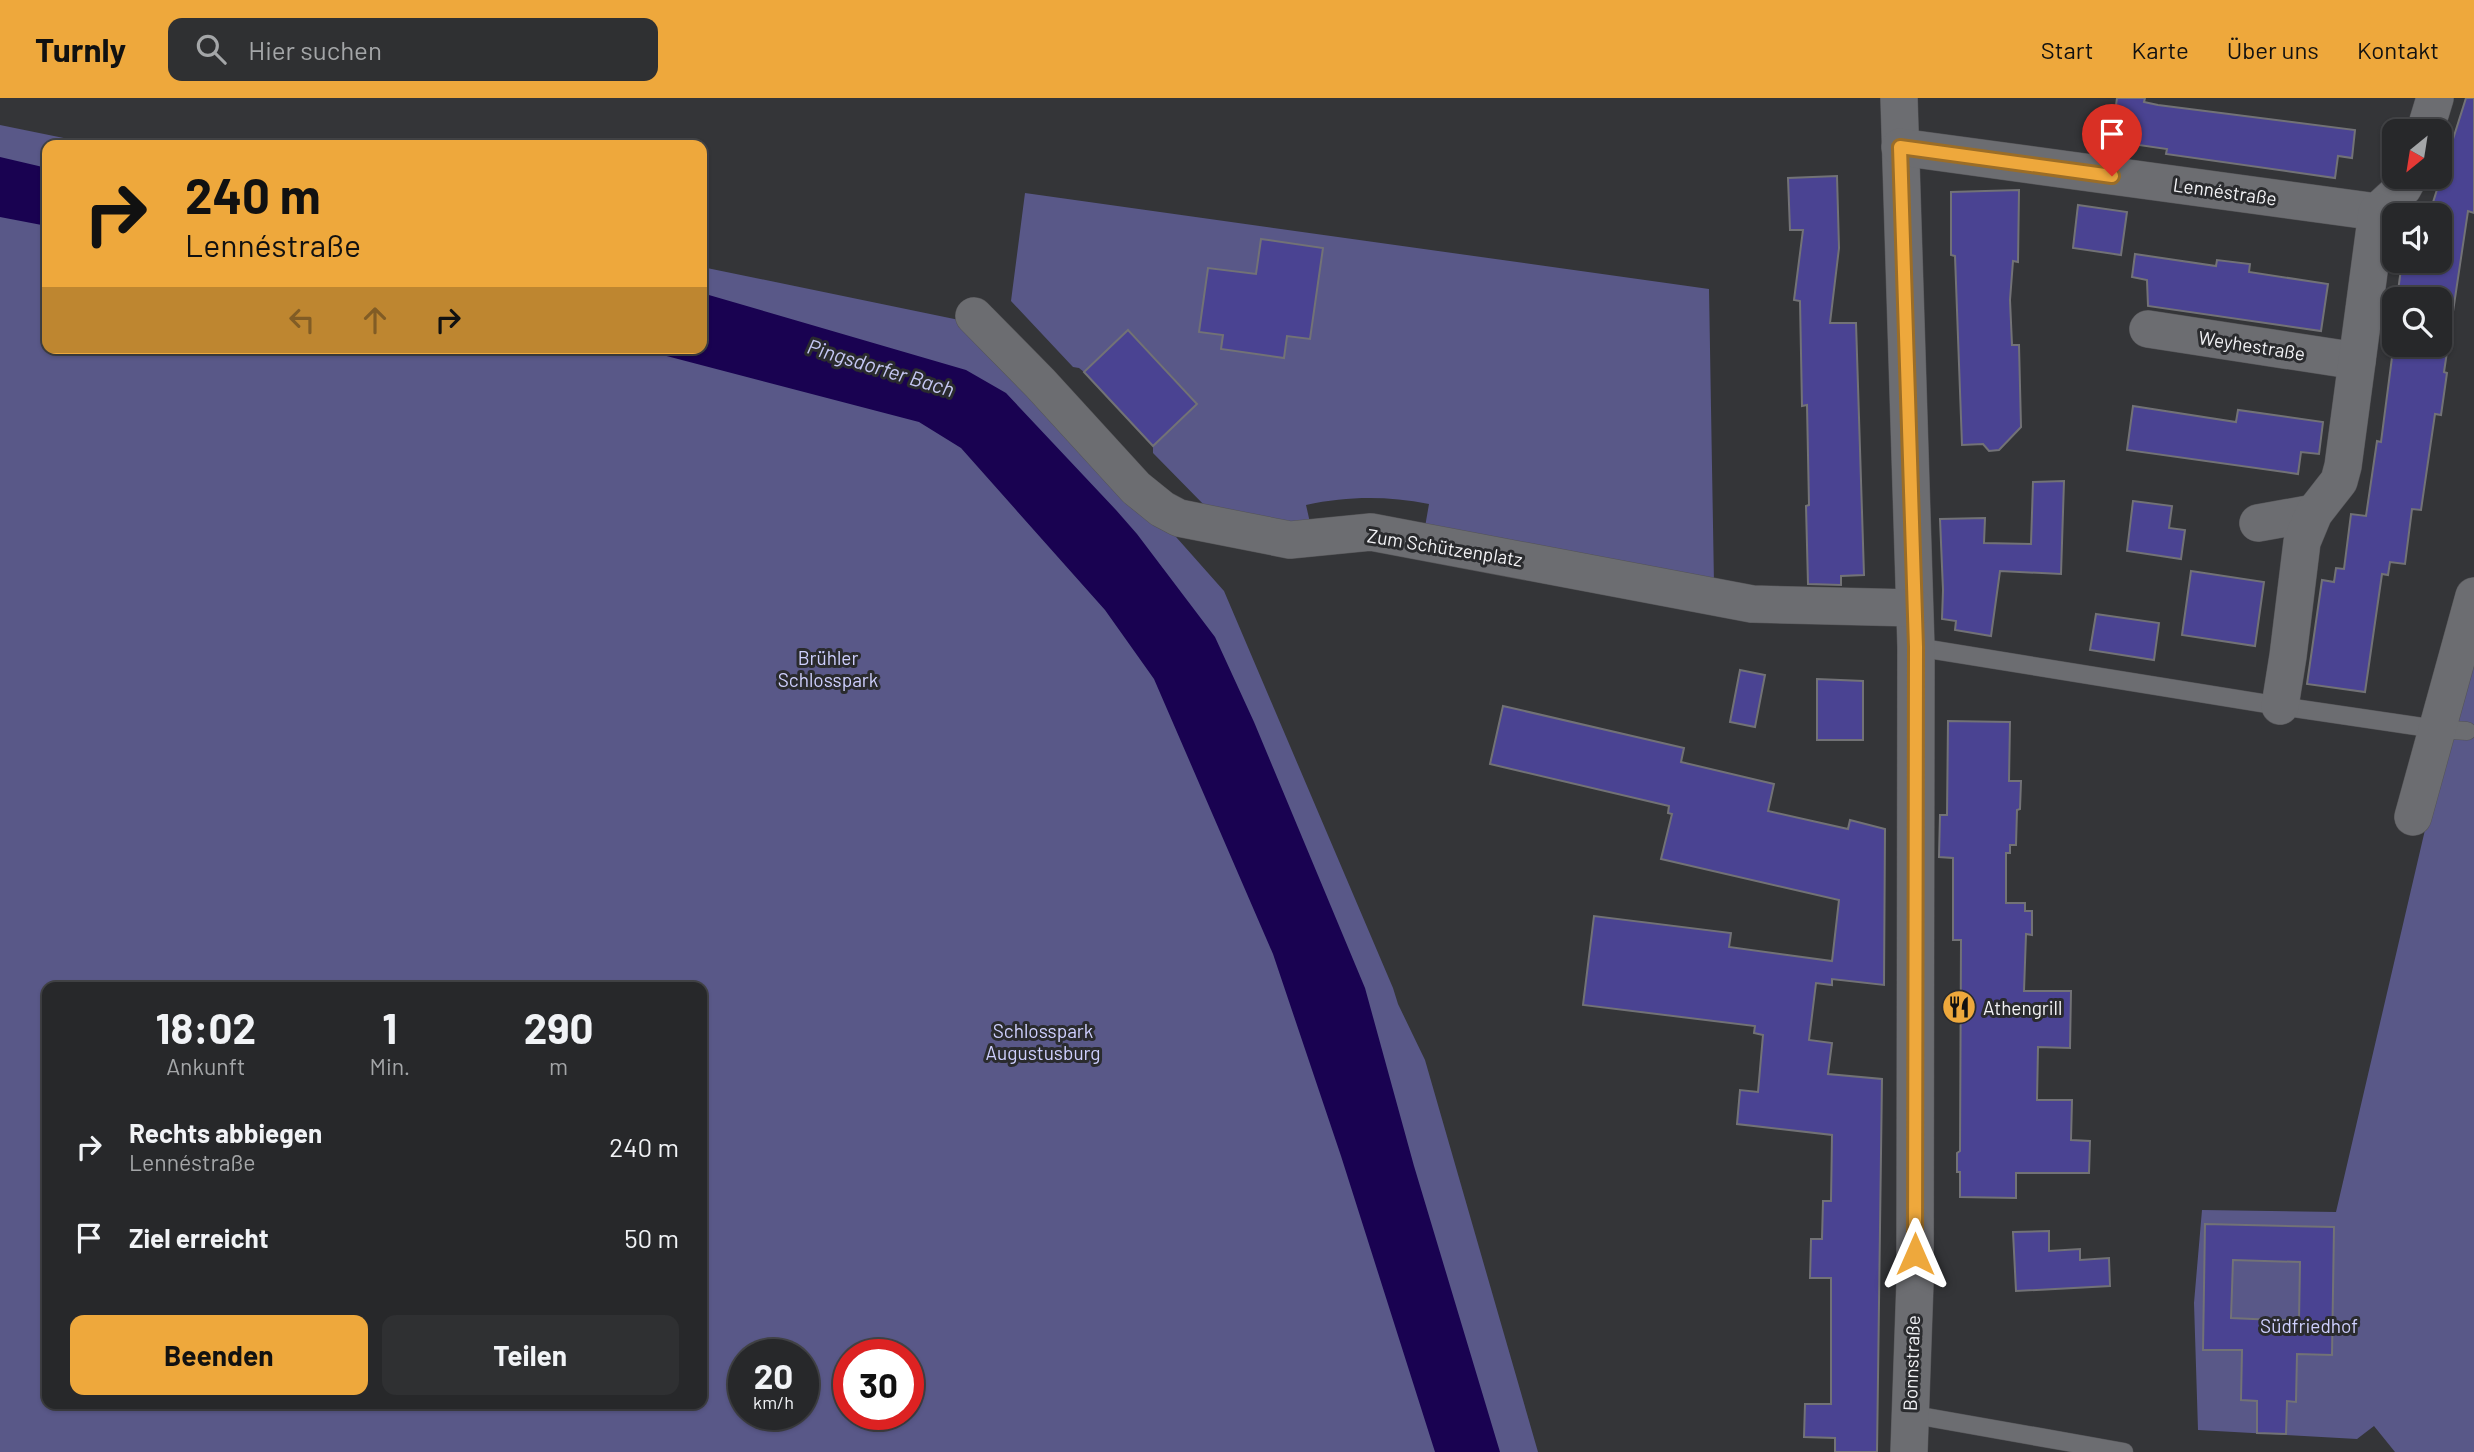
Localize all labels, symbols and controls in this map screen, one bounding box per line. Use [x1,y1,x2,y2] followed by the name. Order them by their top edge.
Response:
[168,18,658,81] search box
[35,29,126,69] text: Turnly
[192,30,230,68] icon: search
[248,34,382,65] text: Hier suchen
[2041,35,2094,64] text: Start
[2132,35,2189,64] text: Karte
[2227,35,2319,64] text: Über uns
[2357,35,2439,64] text: Kontakt
[2082,104,2142,176] pin
[2093,115,2131,153] icon: arrive
[2382,119,2452,189] north arrow
[2382,119,2452,357] map controls
[185,165,321,224] text: 240 m
[70,168,161,259] icon: right
[2172,172,2278,210] street label: Lennéstraße
[2382,203,2452,273] button: sound
[185,225,361,263] text: Lennéstraße
[2382,287,2452,357] button: search
[283,301,321,339] icon: left
[356,301,394,339] icon: ahead
[429,301,467,339] icon: right
[2197,325,2307,365] street label: Weyhestraße
[804,333,958,401] water label: Pingsdorfer Bach
[1366,523,1524,571] street label: Zum Schützenplatz
[778,646,878,691] park label: Brühler Schlosspark
[1940,988,1978,1026] restaurant icon: Athengrill
[1983,996,2062,1019] place label: Athengrill
[156,1002,256,1052] text: 18:02
[382,1002,397,1052] text: 1
[524,1002,593,1052] text: 290
[986,1019,1100,1064] park label: Schlosspark Augustusburg
[166,1052,245,1080] text: Ankunft
[369,1052,410,1080] text: Min.
[549,1052,568,1080] text: m
[129,1117,322,1148] text: Rechts abbiegen
[70,1128,108,1166] icon: right
[609,1131,679,1162] text: 240 m
[129,1148,256,1176] text: Lennéstraße
[1878,1217,1952,1291] position arrow
[70,1219,108,1257] icon: arrive
[129,1222,269,1253] text: Ziel erreicht
[624,1222,679,1253] text: 50 m
[2260,1314,2358,1337] park label: Südfriedhof
[70,1315,368,1395] button: Beenden
[382,1315,679,1395] button: Teilen
[1898,1315,1924,1411] street label: Bonnstraße
[833,1339,924,1430] speed limit sign: 30
[754,1354,793,1396] text: 20
[753,1391,794,1413] text: km/h

